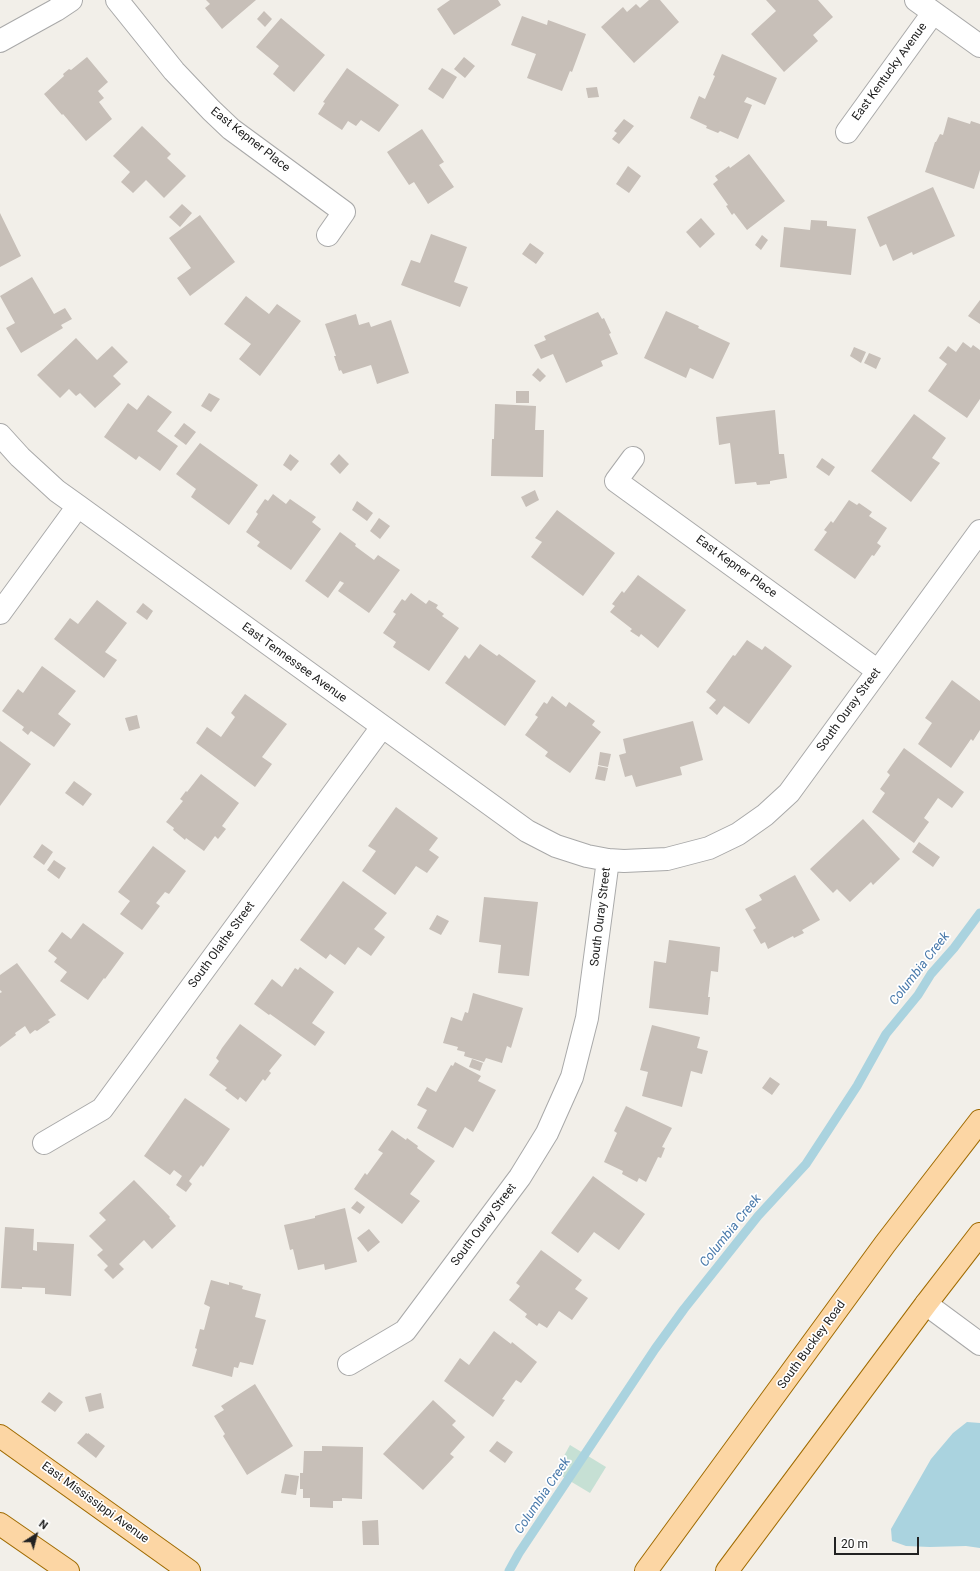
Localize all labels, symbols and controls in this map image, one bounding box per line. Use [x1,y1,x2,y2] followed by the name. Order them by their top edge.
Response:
[850,20,930,124] street label: East Kentucky Avenue
[208,105,292,175] street label: East Kepner Place
[693,533,779,601] street label: East Kepner Place
[239,620,349,706] street label: East Tennessee Avenue
[814,665,884,755] street label: South Ouray Street
[588,867,614,967] street label: South Ouray Street
[186,899,258,991] street label: South Olathe Street
[887,929,953,1009] water label: Columbia Creek
[448,1181,520,1269] street label: South Ouray Street
[697,1192,765,1270] water label: Columbia Creek
[775,1298,849,1392] street label: South Buckley Road
[512,1455,574,1537] water label: Columbia Creek
[39,1459,151,1547] street label: East Mississippi Avenue
[16,1515,56,1555] north arrow
[36,1517,50,1532] text: N
[836,1529,921,1555] scale bar
[841,1537,868,1551] text: 20 m

